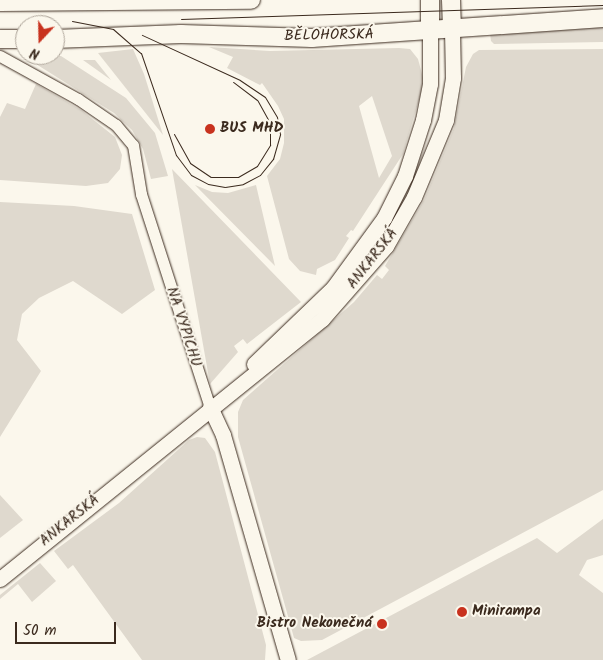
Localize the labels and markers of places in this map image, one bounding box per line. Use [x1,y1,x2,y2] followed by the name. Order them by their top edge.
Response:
[220,120,283,138] place label: BUS MHD
[204,123,216,135] marker: BUS MHD
[472,603,541,621] place label: Minirampa
[456,606,468,618] marker: Minirampa
[257,615,372,633] place label: Bistro Nekonečná
[376,618,388,630] marker: Bistro Nekonečná

